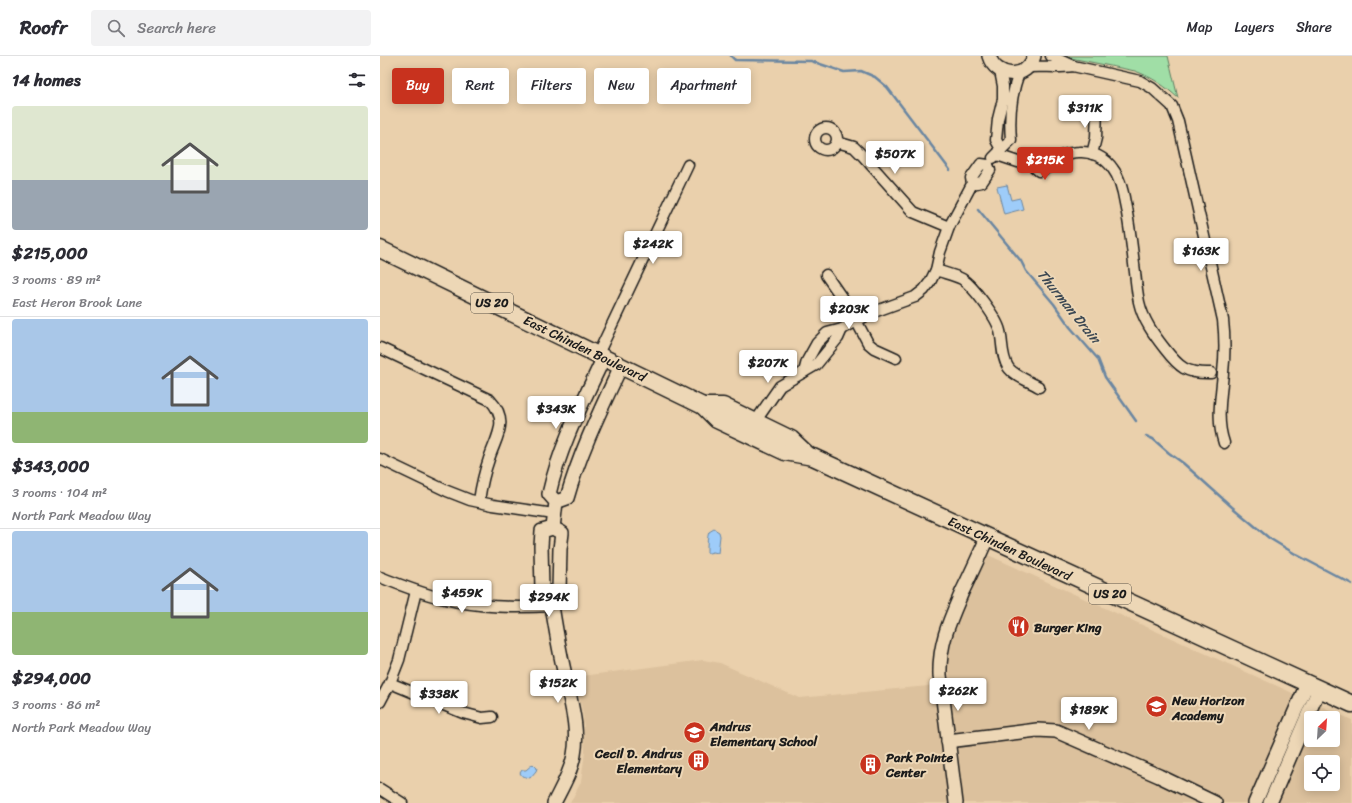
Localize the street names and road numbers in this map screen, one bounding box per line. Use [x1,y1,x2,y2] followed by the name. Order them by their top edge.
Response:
[471,293,513,313] road number: US 20
[519,309,651,389] street label: East Chinden Boulevard
[944,510,1077,588] street label: East Chinden Boulevard
[1089,584,1131,604] road number: US 20

